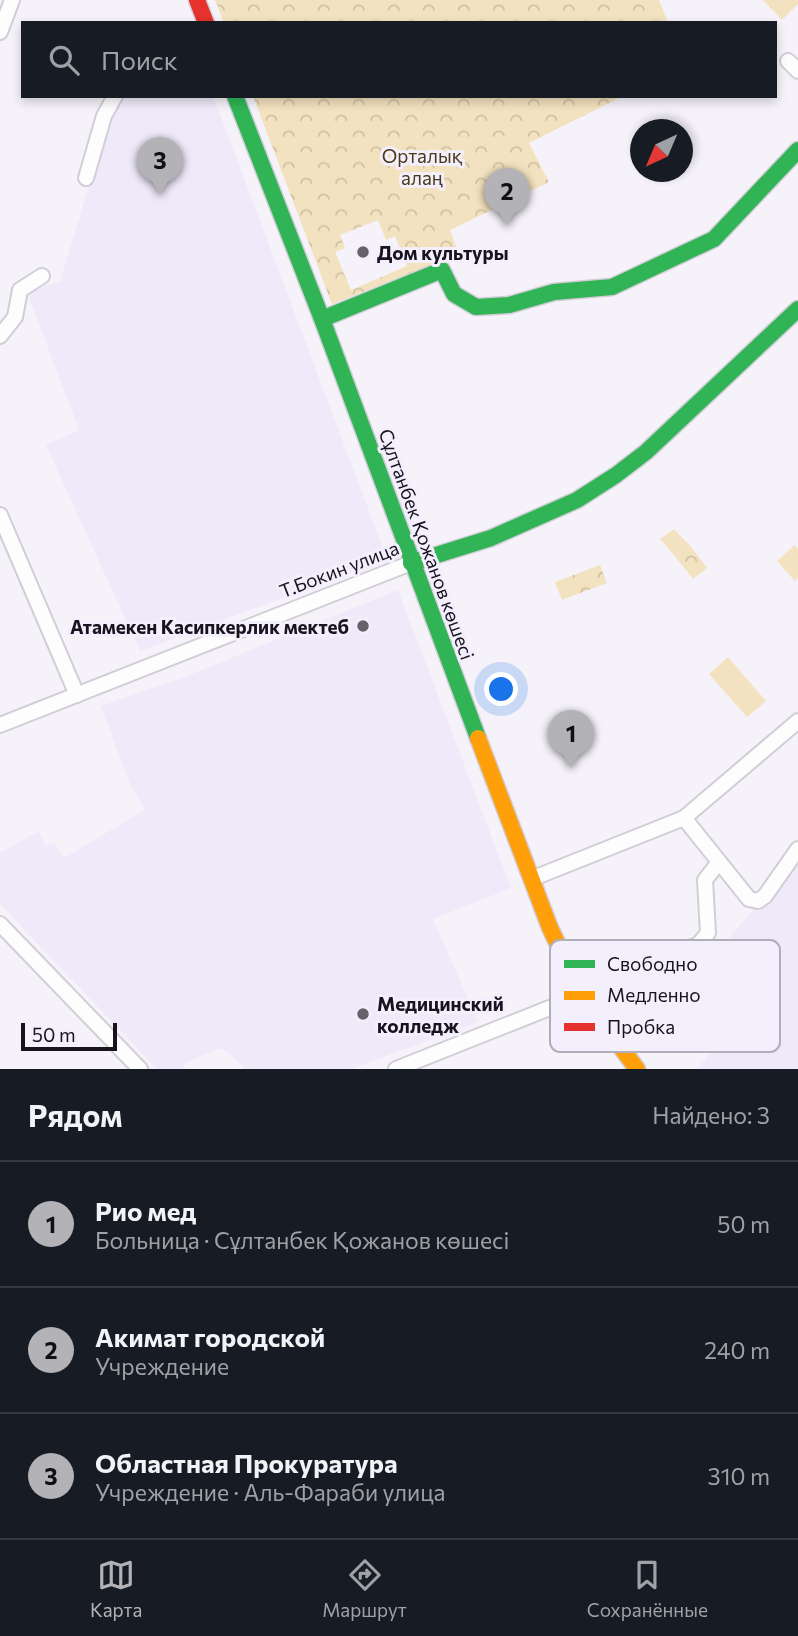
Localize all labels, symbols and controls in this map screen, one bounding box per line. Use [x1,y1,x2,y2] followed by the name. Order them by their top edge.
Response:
[21,21,777,98] search box
[45,41,83,79] icon: search
[101,44,178,75] text: Поиск
[630,119,693,182] north arrow
[137,137,183,195] pin: 3
[382,144,463,189] park label: Орталық алаң
[484,168,530,226] pin: 2
[377,241,509,264] place label: Дом культуры
[355,244,371,260] marker: Дом культуры
[374,425,480,663] street label: Сұлтанбек Қожанов көшесі
[276,536,402,602] street label: Т.Бокин улица
[70,615,349,638] place label: Атамекен Касипкерлик мектеб
[355,618,371,634] marker: Атамекен Касипкерлик мектеб
[484,672,518,706] your location
[548,710,594,768] pin: 1
[550,940,780,1052] legend
[607,952,697,975] text: Свободно
[607,983,701,1006] text: Медленно
[377,992,504,1037] place label: Медицинский колледж
[355,1006,371,1022] marker: Медицинский колледж
[607,1015,675,1038] text: Пробка
[21,1020,117,1052] scale bar
[32,1023,76,1046] text: 50 m
[28,1096,122,1133] text: Рядом
[652,1101,770,1129] text: Найдено: 3
[95,1195,196,1226] text: Рио мед
[46,1210,56,1238] text: 1
[717,1210,770,1238] text: 50 m
[95,1226,509,1254] text: Больница · Сұлтанбек Қожанов көшесі
[95,1321,325,1352] text: Акимат городской
[44,1336,58,1364] text: 2
[704,1336,770,1364] text: 240 m
[95,1352,229,1380] text: Учреждение
[95,1447,398,1478] text: Областная Прокуратура
[44,1462,58,1490] text: 3
[708,1462,770,1490] text: 310 m
[95,1478,445,1506] text: Учреждение · Аль-Фараби улица
[90,1556,142,1621] tab: Карта
[322,1556,407,1621] tab: Маршрут
[587,1556,708,1621] tab: Сохранённые

